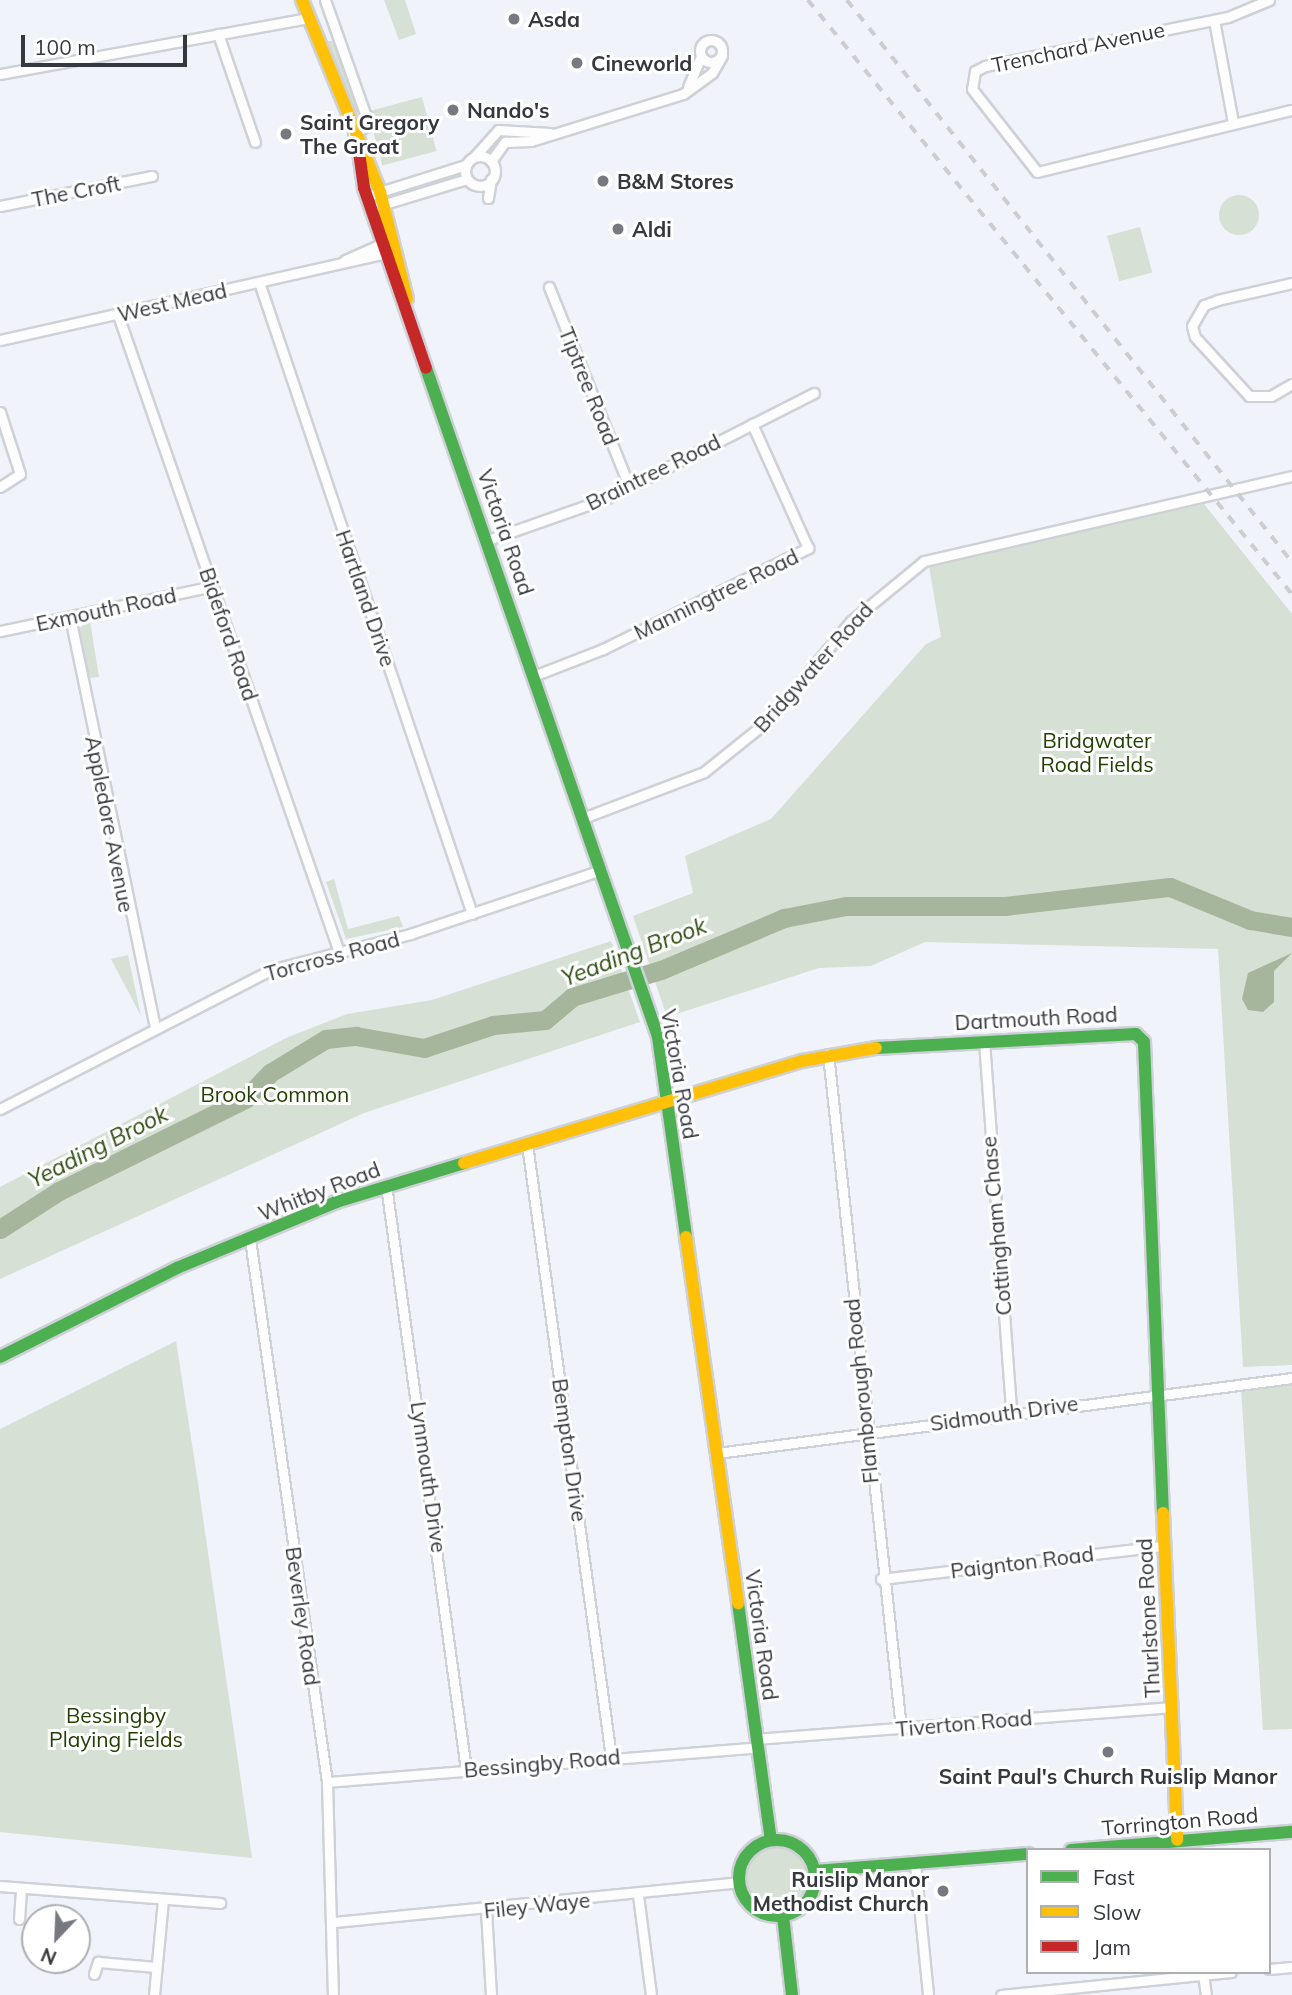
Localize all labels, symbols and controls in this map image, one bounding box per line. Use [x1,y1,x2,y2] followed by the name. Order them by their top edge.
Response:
[528,6,580,32] place label: Asda
[506,11,522,27] marker: Asda
[989,16,1167,78] street label: Trenchard Avenue
[24,21,191,65] scale bar
[34,34,96,60] text: 100 m
[591,50,692,76] place label: Cineworld
[569,55,585,71] marker: Cineworld
[467,97,550,123] place label: Nando's
[445,102,461,118] marker: Nando's
[300,109,439,159] place label: Saint Gregory The Great
[278,126,294,142] marker: Saint Gregory The Great
[617,168,734,194] place label: B&M Stores
[30,170,122,212] street label: The Croft
[595,173,611,189] marker: B&M Stores
[632,216,672,242] place label: Aldi
[610,221,626,237] marker: Aldi
[115,277,229,327] street label: West Mead
[554,323,624,449] street label: Tiptree Road
[582,429,724,515] street label: Braintree Road
[473,466,539,598] street label: Victoria Road
[331,526,401,670] street label: Hartland Drive
[630,543,802,645] street label: Manningtree Road
[194,564,264,704] street label: Bideford Road
[34,582,178,636] street label: Exmouth Road
[748,597,878,737] street label: Bridgwater Road
[1040,727,1154,777] park label: Bridgwater Road Fields
[81,734,139,914] street label: Appledore Avenue
[558,912,710,992] water label: Yeading Brook
[262,926,402,986] street label: Torcross Road
[954,1001,1118,1035] street label: Dartmouth Road
[656,1007,704,1141] street label: Victoria Road
[201,1081,349,1107] park label: Brook Common
[24,1100,172,1194] water label: Yeading Brook
[976,1135,1016,1317] street label: Cottingham Chase
[254,1156,384,1226] street label: Whitby Road
[839,1297,883,1485] street label: Flamborough Road
[547,1377,593,1523] street label: Bempton Drive
[928,1390,1080,1436] street label: Sidmouth Drive
[406,1400,452,1554] street label: Lynmouth Drive
[1131,1537,1165,1699] street label: Thurlstone Road
[949,1541,1095,1583] street label: Paignton Road
[281,1545,325,1687] street label: Beverley Road
[740,1568,784,1702] street label: Victoria Road
[49,1702,183,1752] park label: Bessingby Playing Fields
[895,1704,1033,1742] street label: Tiverton Road
[463,1744,621,1782] street label: Bessingby Road
[1100,1744,1116,1760] marker: Saint Paul's Church Ruislip Manor
[939,1763,1277,1789] place label: Saint Paul's Church Ruislip Manor
[1101,1802,1259,1840] street label: Torrington Road
[1026,1848,1271,1974] legend
[1093,1864,1135,1890] text: Fast
[753,1866,929,1916] place label: Ruislip Manor Methodist Church
[935,1883,951,1899] marker: Ruislip Manor Methodist Church
[483,1887,591,1923] street label: Filey Waye
[1093,1899,1141,1925] text: Slow
[21,1904,91,1974] north arrow
[1093,1934,1131,1960] text: Jam
[37,1943,60,1970] text: N

